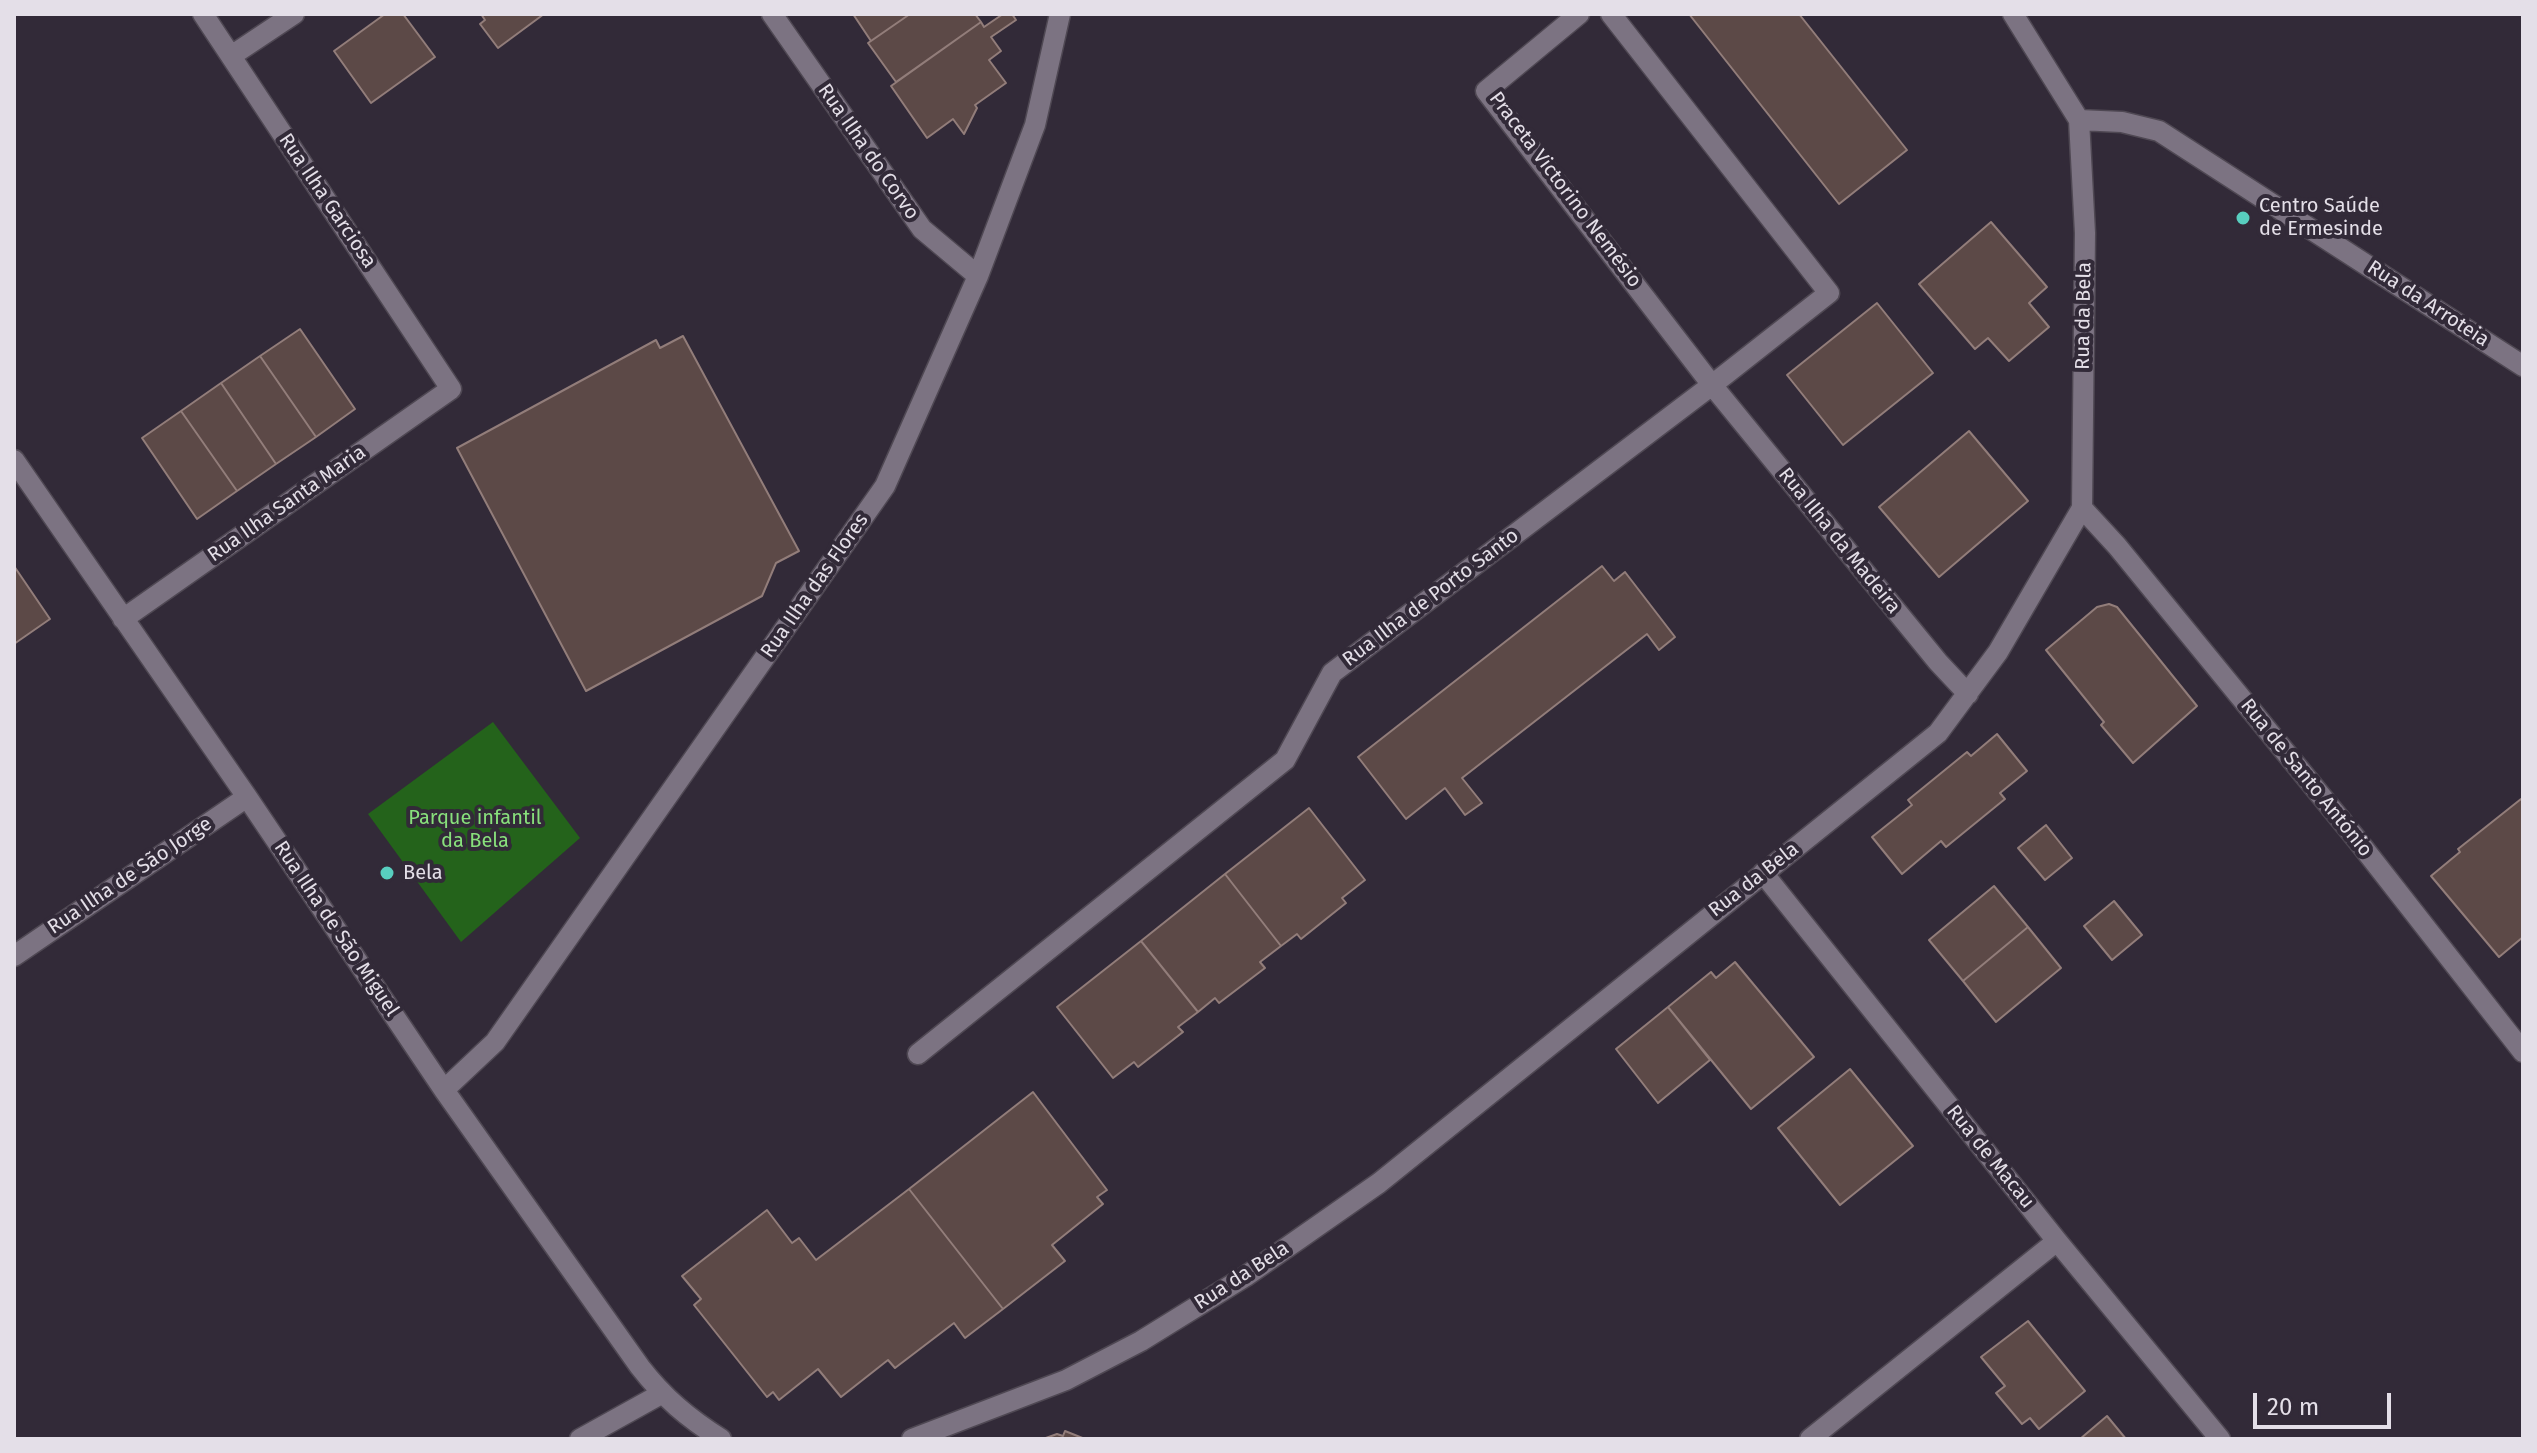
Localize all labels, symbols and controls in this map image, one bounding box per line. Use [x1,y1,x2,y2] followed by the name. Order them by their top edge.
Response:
[812,80,924,224] street label: Rua Ilha do Corvo
[1484,87,1646,293] street label: Praceta Victorino Nemésio
[273,129,381,273] street label: Rua Ilha Garciosa
[2259,194,2383,241] place label: Centro Saúde de Ermesinde
[2234,209,2252,227] marker: Centro Saúde de Ermesinde
[2363,256,2493,352] street label: Rua da Arroteia
[2071,262,2097,370] street label: Rua da Bela
[204,441,370,567] street label: Rua Ilha Santa Maria
[1773,463,1905,619] street label: Rua Ilha da Madeira
[756,509,874,663] street label: Rua Ilha das Flores
[1338,524,1524,672] street label: Rua Ilha de Porto Santo
[2235,694,2377,862] street label: Rua de Santo António
[408,806,542,853] park label: Parque infantil da Bela
[43,812,217,940] street label: Rua Ilha de São Jorge
[268,837,404,1021] street label: Rua Ilha de São Miguel
[1704,837,1804,923] street label: Rua da Bela
[403,861,443,885] place label: Bela
[378,864,396,882] marker: Bela
[1941,1100,2039,1214] street label: Rua de Macau
[1190,1237,1294,1315] street label: Rua da Bela
[2257,1377,2395,1427] scale bar
[2267,1393,2319,1421] text: 20 m

